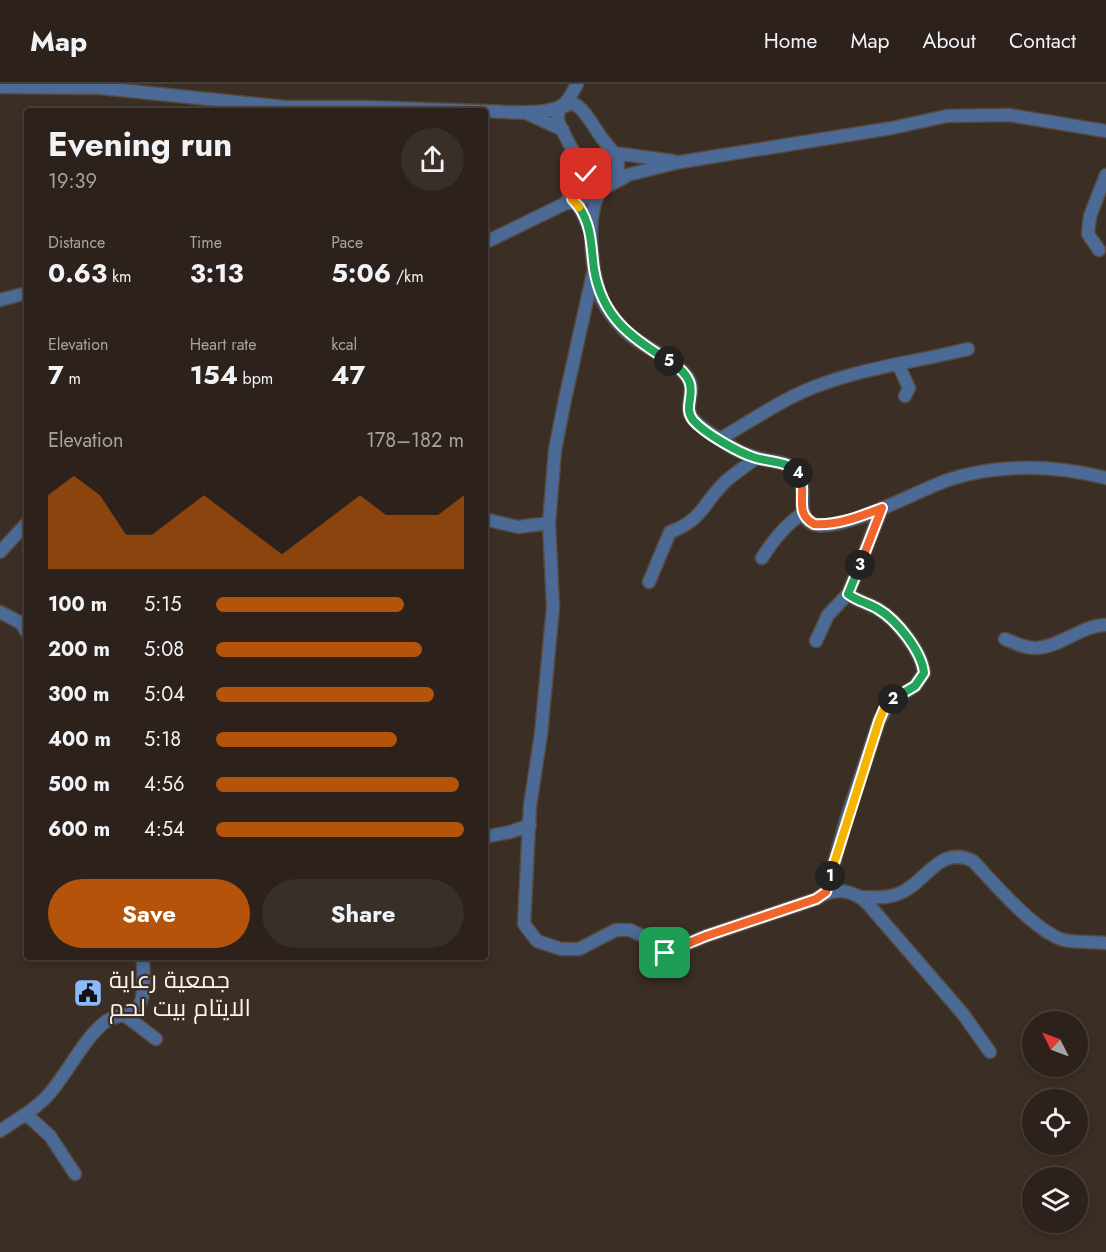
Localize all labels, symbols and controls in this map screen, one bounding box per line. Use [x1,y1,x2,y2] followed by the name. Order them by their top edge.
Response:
[30,21,87,62] text: Map
[764,26,817,56] text: Home
[850,26,890,56] text: Map
[923,26,976,56] text: About
[1009,26,1076,56] text: Contact
[48,121,232,168] text: Evening run
[401,128,464,191] button: share
[560,148,611,199] pin
[569,157,602,190] icon: check
[48,167,97,196] text: 19:39
[48,231,105,254] text: Distance
[190,231,222,254] text: Time
[331,231,363,254] text: Pace
[48,254,107,292] text: 0.63
[190,254,244,292] text: 3:13
[331,254,391,292] text: 5:06
[107,265,131,288] text: km
[391,265,424,288] text: /km
[48,333,108,356] text: Elevation
[190,333,256,356] text: Heart rate
[331,333,357,356] text: kcal
[654,346,684,376] pin: 5
[664,349,674,372] text: 5
[48,356,64,394] text: 7
[190,356,238,394] text: 154
[331,356,365,394] text: 47
[64,367,81,390] text: m
[238,367,273,390] text: bpm
[48,426,123,455] text: Elevation
[366,426,464,455] text: 178–182 m
[783,458,813,488] pin: 4
[792,461,804,484] text: 4
[845,550,875,580] pin: 3
[855,553,865,576] text: 3
[48,590,107,619] text: 100 m
[144,590,182,619] text: 5:15
[48,635,110,664] text: 200 m
[144,635,184,664] text: 5:08
[48,680,109,709] text: 300 m
[144,680,185,709] text: 5:04
[878,684,908,714] pin: 2
[888,687,898,710] text: 2
[48,725,111,754] text: 400 m
[144,725,181,754] text: 5:18
[48,770,110,799] text: 500 m
[144,770,184,799] text: 4:56
[48,815,110,844] text: 600 m
[144,815,185,844] text: 4:54
[815,861,845,891] pin: 1
[826,864,834,887] text: 1
[48,879,250,948] button: Save
[262,879,464,948] button: Share
[639,927,690,978] pin
[648,936,681,969] icon: arrive
[109,962,251,1025] place label: جمعية رعاية الايتام بيت لحم
[72,977,104,1009] public building icon: جمعية رعاية الايتام بيت لحم
[1022,1011,1088,1077] north arrow
[1022,1011,1088,1233] map controls
[1022,1089,1088,1155] button: locate
[1022,1167,1088,1233] button: layers

